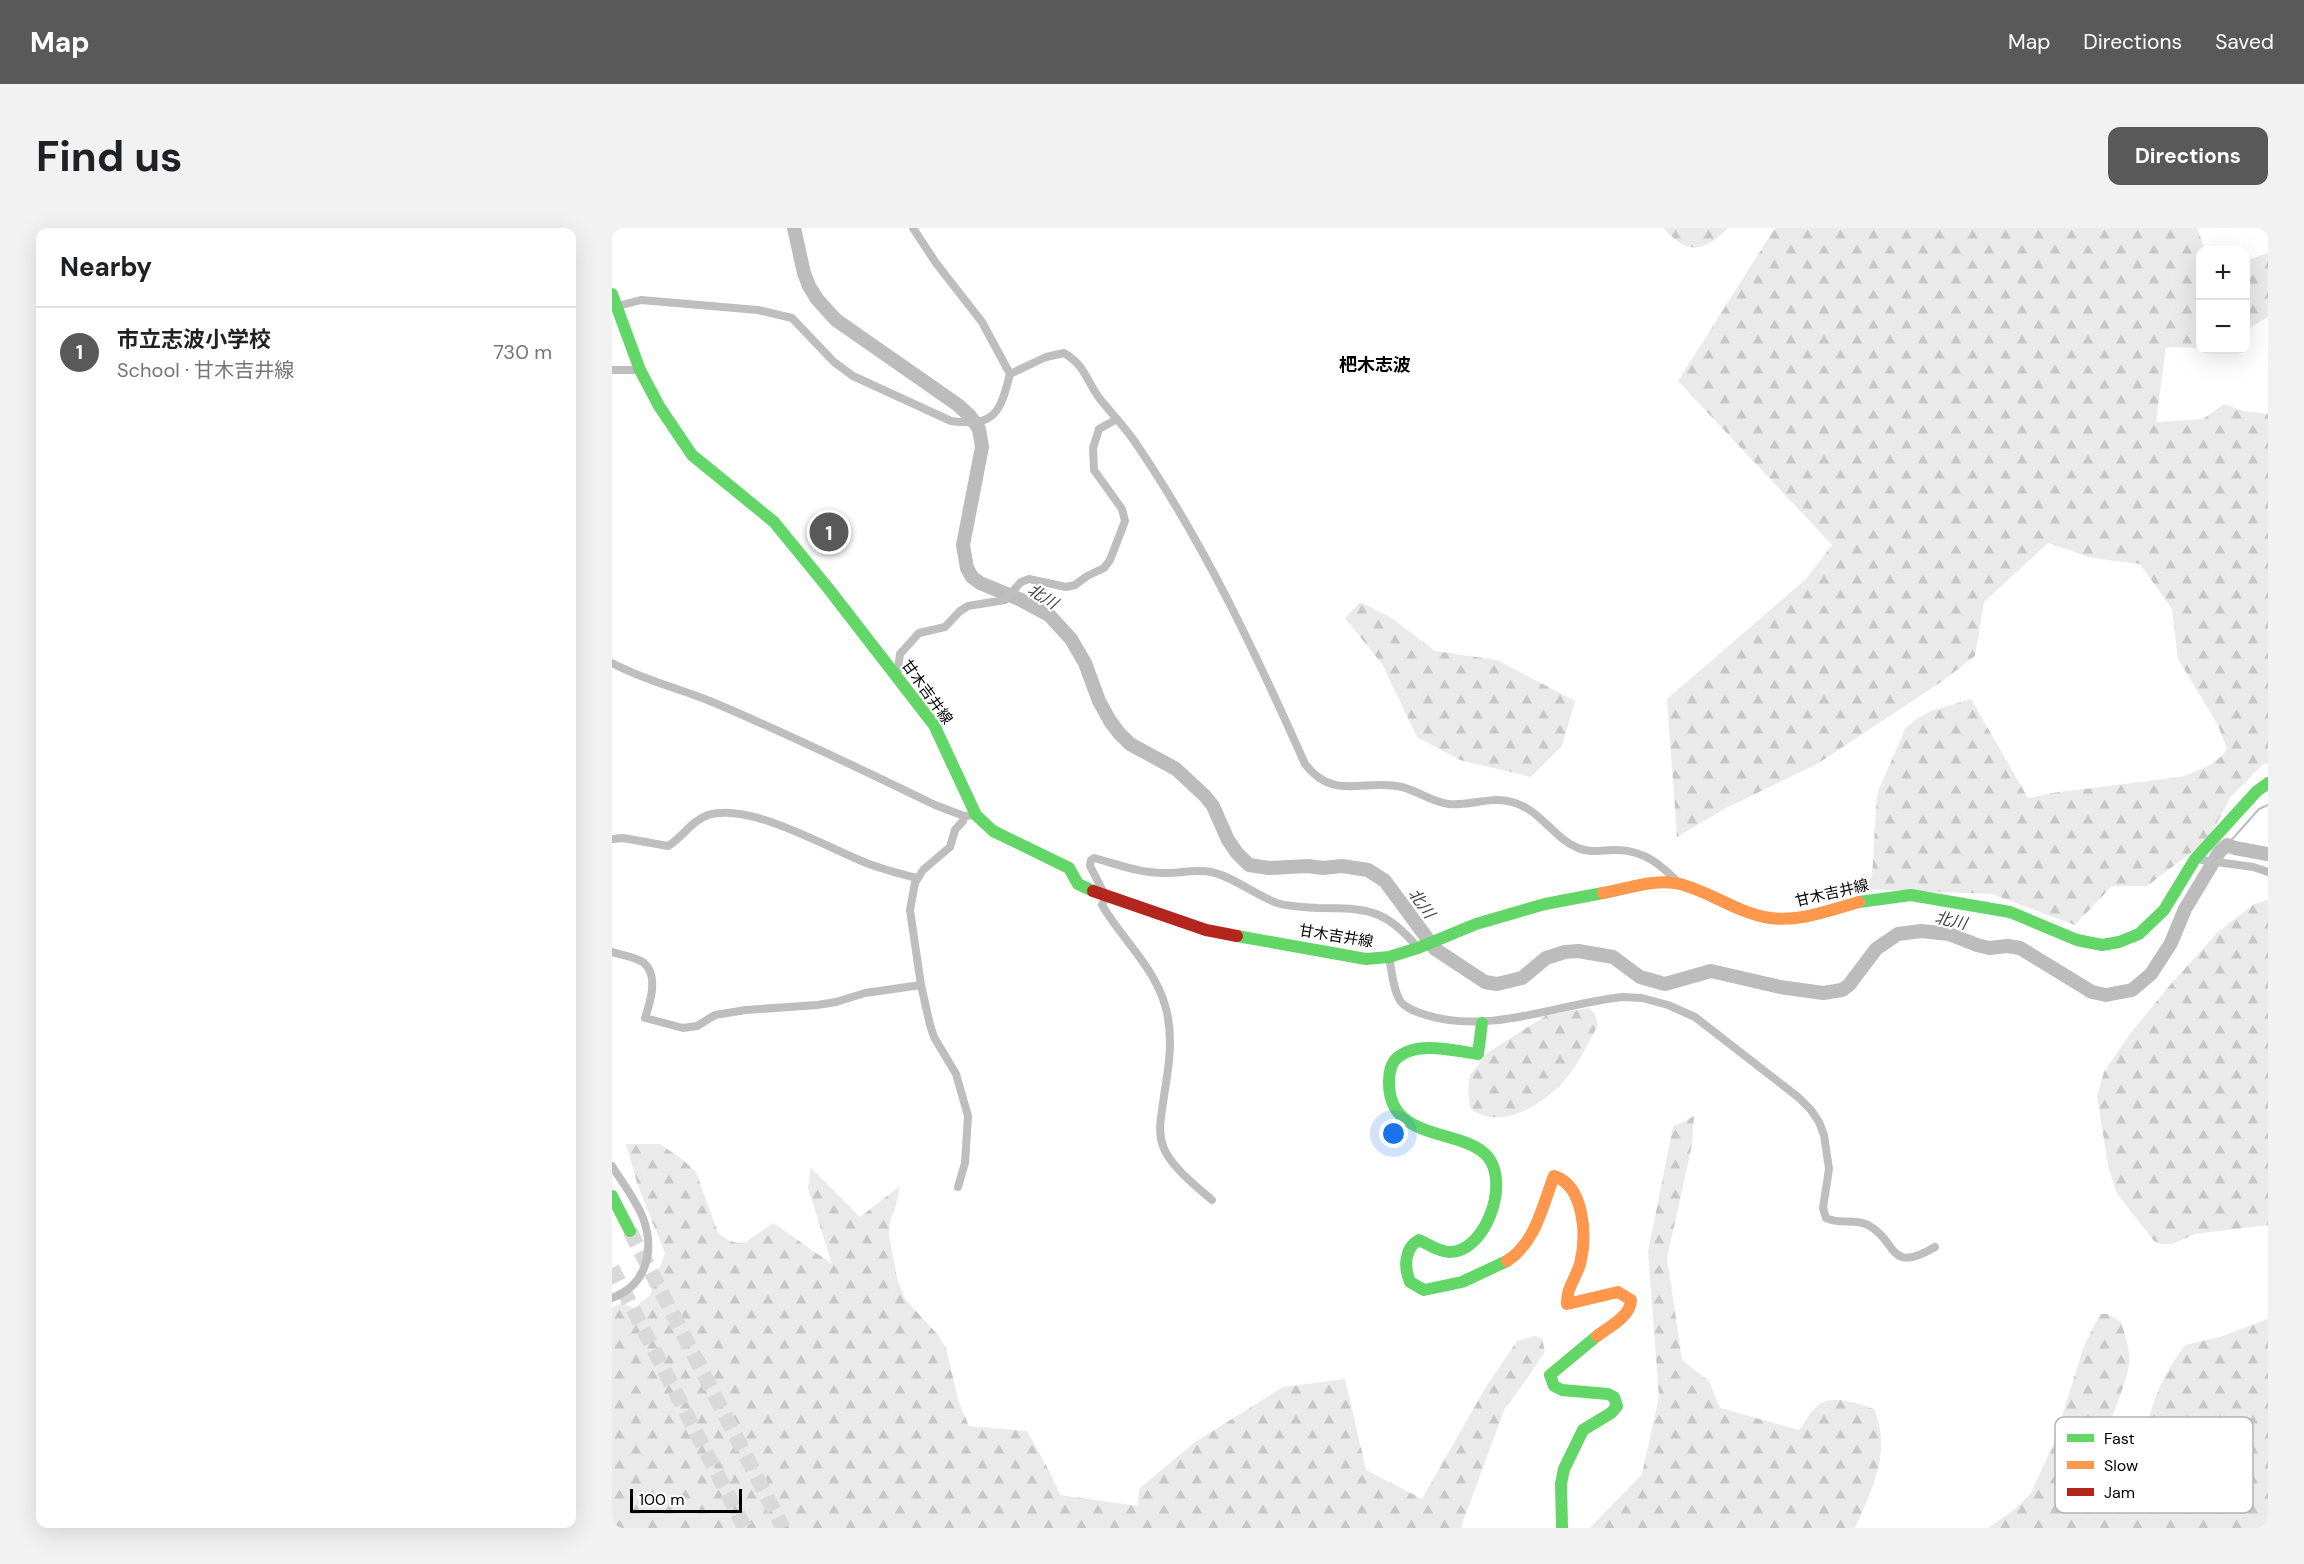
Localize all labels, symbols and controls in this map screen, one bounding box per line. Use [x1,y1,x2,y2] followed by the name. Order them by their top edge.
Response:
[30,24,90,61] text: Map
[2008,28,2050,56] text: Map
[2083,28,2182,56] text: Directions
[2215,28,2274,56] text: Saved
[2108,127,2268,185] button: Directions
[36,129,182,184] text: Find us
[2196,246,2250,354] map controls
[2196,246,2250,300] button: +
[60,250,152,284] text: Nearby
[2196,300,2250,354] button: −
[117,325,271,354] text: 市立志波小学校
[76,339,83,365] text: 1
[493,339,552,365] text: 730 m
[1339,353,1411,377] district label: 杷木志波
[117,357,294,383] text: School · 甘木吉井線
[810,510,848,554] pin: 1
[1024,579,1064,615] water label: 北川
[897,656,957,728] street label: 甘木吉井線
[1793,875,1871,911] street label: 甘木吉井線
[1404,884,1441,924] water label: 北川
[1933,907,1971,935] water label: 北川
[1297,920,1375,952] street label: 甘木吉井線
[1379,1119,1408,1148] your location
[2055,1417,2253,1513] legend
[2104,1428,2135,1449] text: Fast
[2104,1455,2138,1476] text: Slow
[2104,1482,2135,1503] text: Jam
[630,1486,742,1514] scale bar
[639,1489,684,1510] text: 100 m

